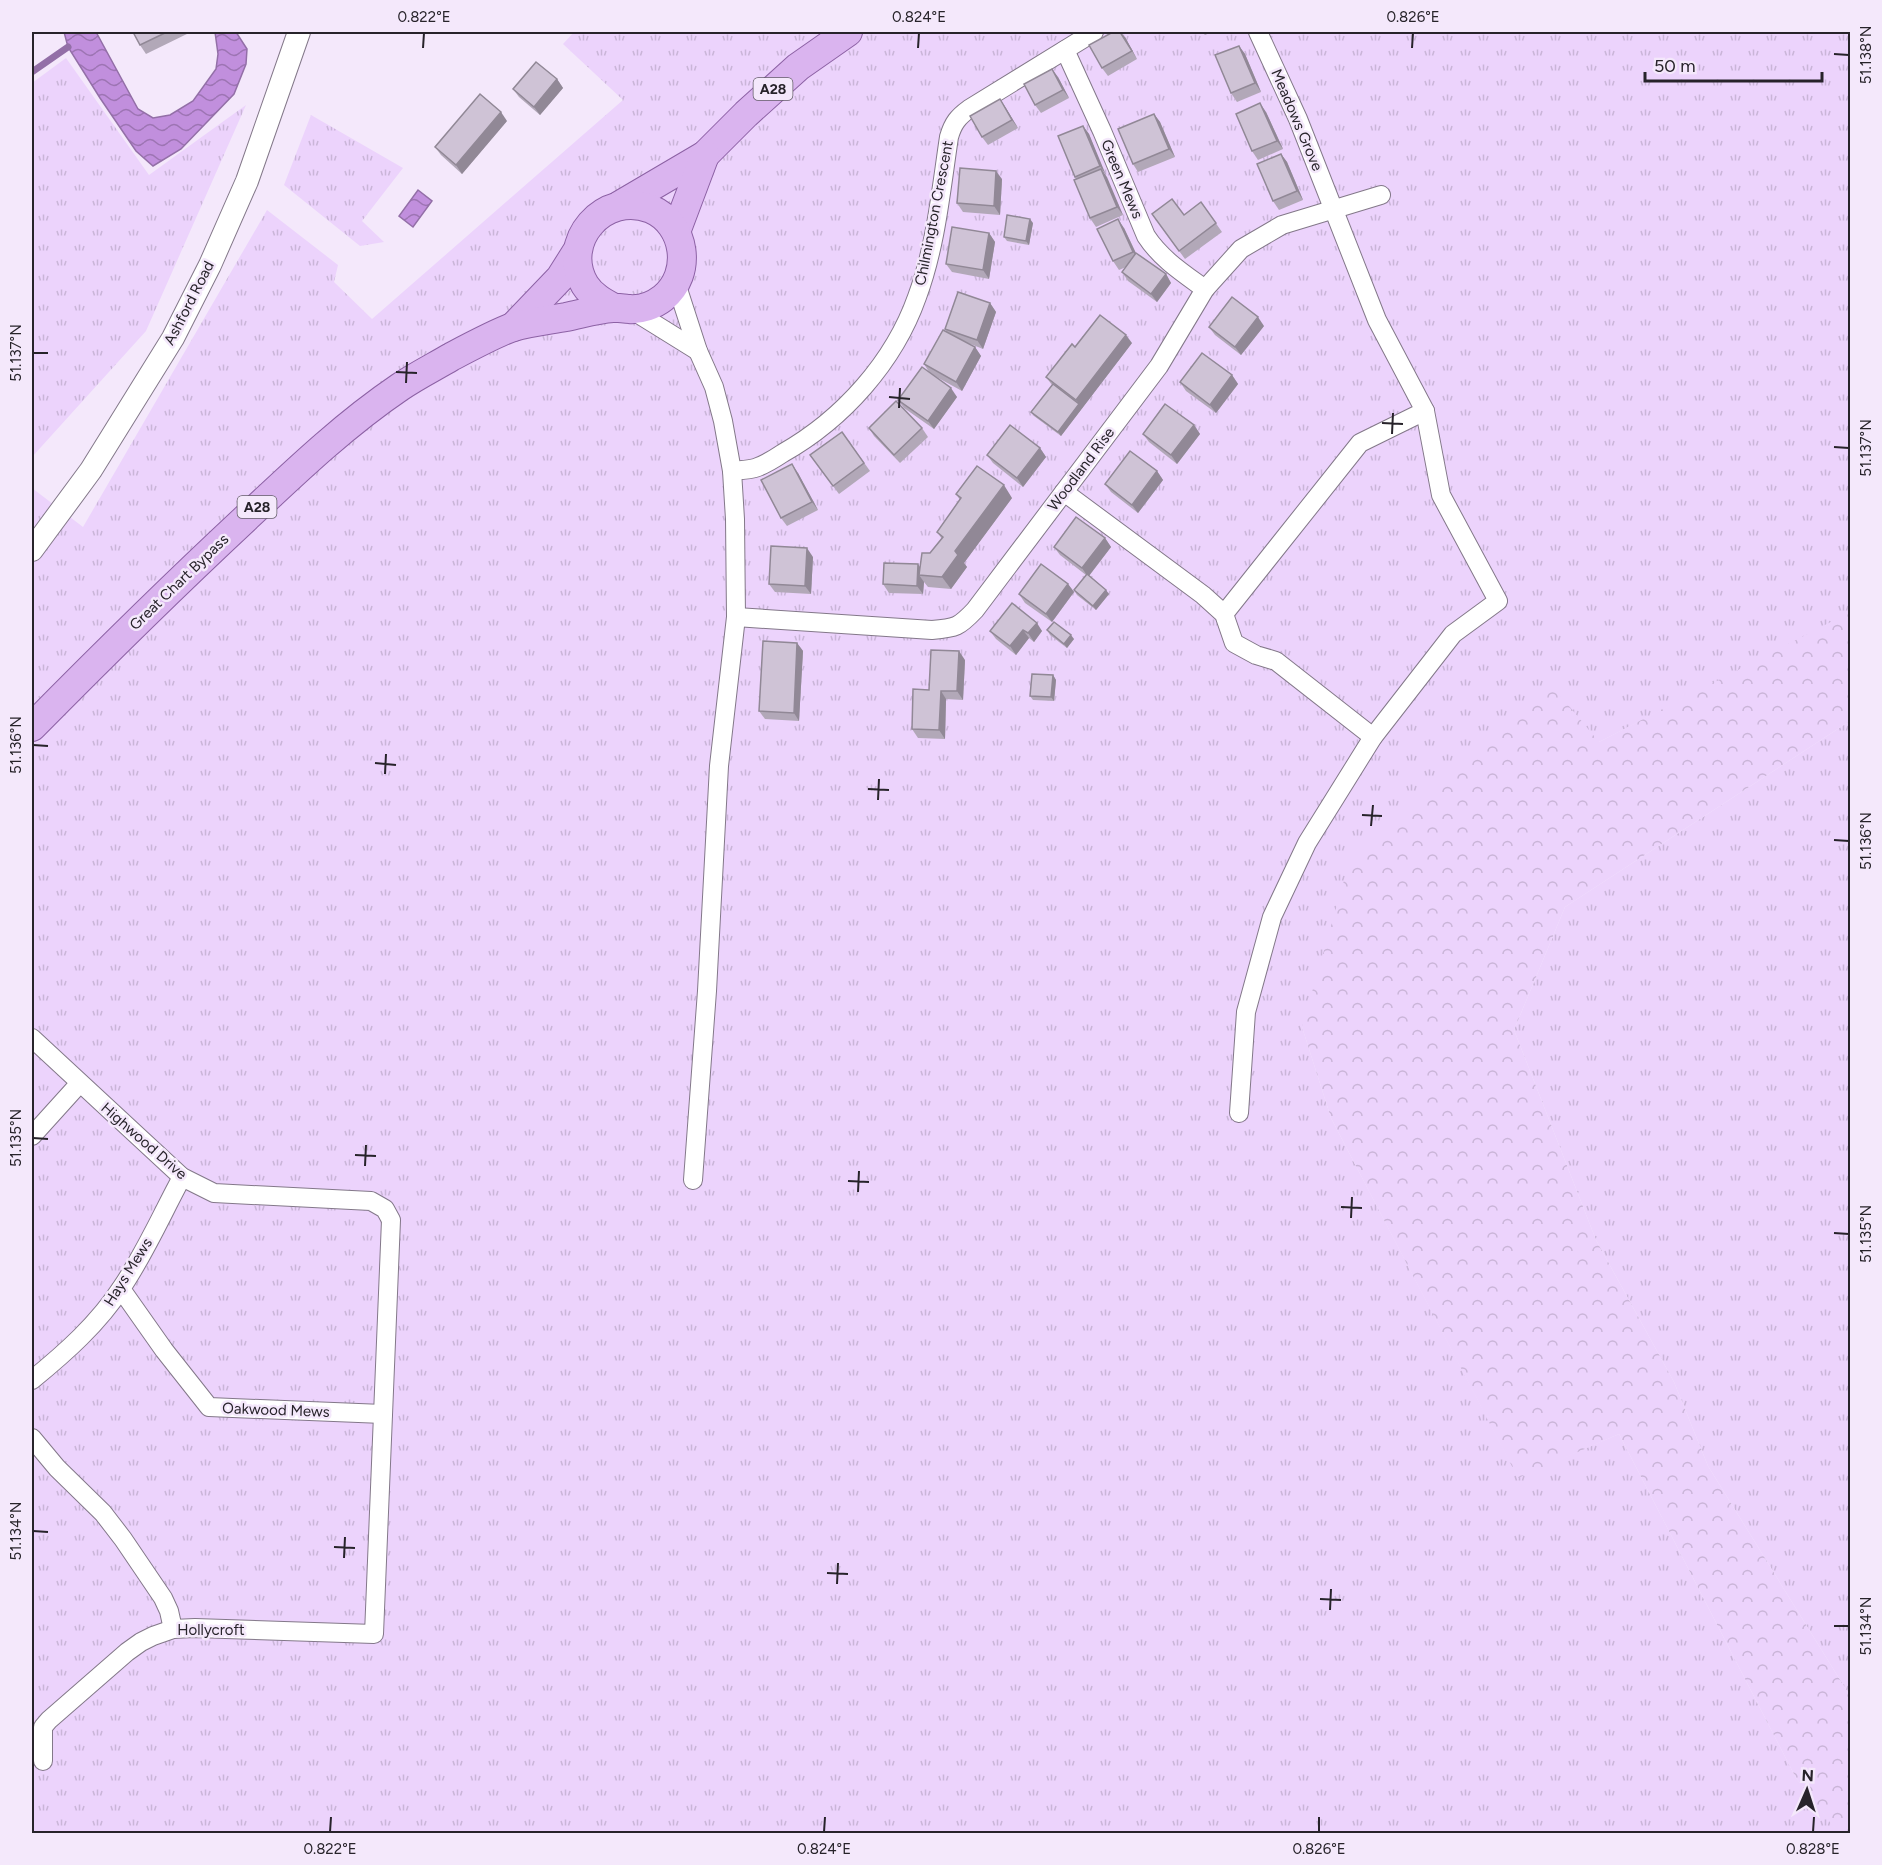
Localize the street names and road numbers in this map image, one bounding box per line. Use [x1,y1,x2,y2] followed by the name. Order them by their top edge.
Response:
[1267,66,1327,174] street label: Meadows Grove
[754,78,792,100] road number: A28
[1097,137,1147,221] street label: Green Mews
[911,139,957,287] street label: Chilmington Crescent
[160,258,218,348] street label: Ashford Road
[1044,424,1118,514] street label: Woodland Rise
[238,496,276,518] road number: A28
[126,530,232,634] street label: Great Chart Bypass
[97,1099,191,1183] street label: Highwood Drive
[100,1235,156,1309] street label: Hays Mews
[222,1399,330,1421] street label: Oakwood Mews
[177,1621,245,1639] street label: Hollycroft

